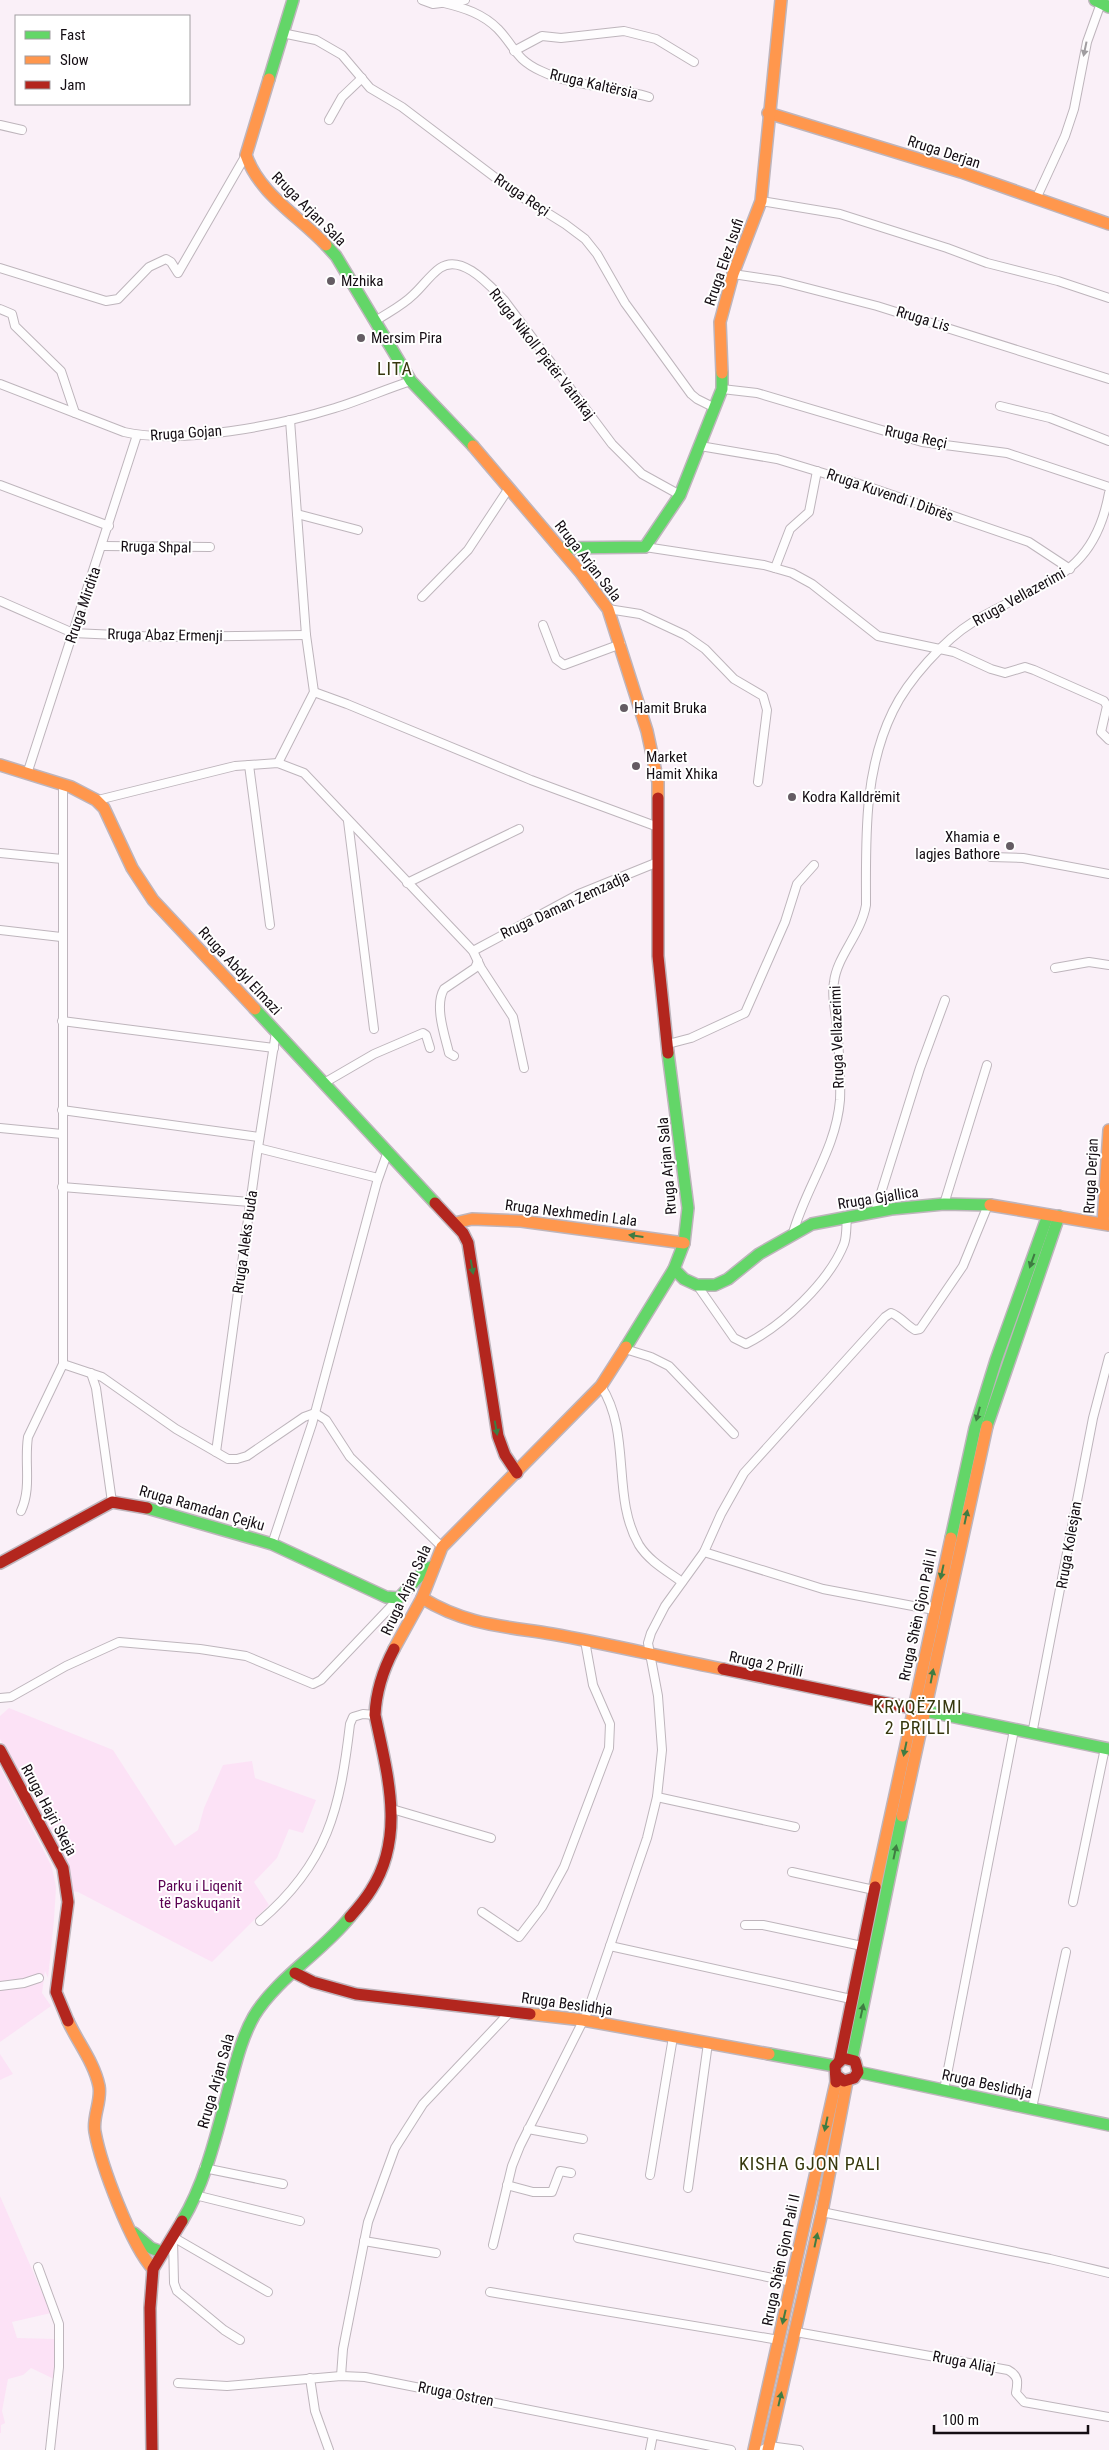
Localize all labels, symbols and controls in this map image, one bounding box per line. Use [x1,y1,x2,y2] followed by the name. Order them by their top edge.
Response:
[15,15,190,105] legend
[60,26,85,44] text: Fast
[1081,42,1089,58] one-way arrow
[60,51,89,69] text: Slow
[548,65,640,103] street label: Rruga Kaltërsia
[60,76,86,94] text: Jam
[905,132,983,172] street label: Rruga Derjan
[268,168,350,250] street label: Rruga Arjan Sala
[491,170,553,220] street label: Rruga Reçi
[701,216,747,308] street label: Rruga Elez Isufi
[341,272,384,290] place label: Mzhika
[325,275,337,287] marker: Mzhika
[485,285,599,423] street label: Rruga Nikoll Pjetër Vatnikaj
[894,302,952,336] street label: Rruga Lis
[371,329,442,347] place label: Mersim Pira
[355,332,367,344] marker: Mersim Pira
[377,358,413,379] district label: LITA
[149,422,223,444] street label: Rruga Gojan
[883,422,949,452] street label: Rruga Reçi
[824,465,956,525] street label: Rruga Kuvendi I Dibrës
[551,517,625,605] street label: Rruga Arjan Sala
[120,537,192,557] street label: Rruga Shpal
[62,564,104,646] street label: Rruga Mirdita
[969,564,1069,630] street label: Rruga Vellazerimi
[107,625,223,645] street label: Rruga Abaz Ermenji
[634,699,707,717] place label: Hamit Bruka
[618,702,630,714] marker: Hamit Bruka
[646,748,718,783] place label: Market Hamit Xhika
[630,760,642,772] marker: Market Hamit Xhika
[802,788,900,806] place label: Kodra Kalldrëmit
[786,791,798,803] marker: Kodra Kalldrëmit
[915,828,1000,863] place label: Xhamia e lagjes Bathore
[1004,840,1016,852] marker: Xhamia e lagjes Bathore
[498,867,632,943] street label: Rruga Daman Zemzadja
[195,923,285,1019] street label: Rruga Abdyl Elmazi
[826,985,848,1089] street label: Rruga Vellazerimi
[654,1116,680,1216] street label: Rruga Arjan Sala
[1080,1138,1102,1214] street label: Rruga Derjan
[836,1183,920,1213] street label: Rruga Gjallica
[229,1189,261,1295] street label: Rruga Aleks Buda
[504,1196,638,1230] street label: Rruga Nexhmedin Lala
[628,1232,644,1240] one-way arrow
[1028,1253,1035,1268] one-way arrow
[468,1260,476,1276] one-way arrow
[974,1407,982,1422] one-way arrow
[493,1420,501,1436] one-way arrow
[137,1481,267,1535] street label: Rruga Ramadan Çejku
[1052,1500,1086,1590] street label: Rruga Kolesjan
[962,1510,970,1525] one-way arrow
[377,1542,435,1638] street label: Rruga Arjan Sala
[895,1547,941,1683] street label: Rruga Shën Gjon Pali II
[938,1565,946,1580] one-way arrow
[727,1647,805,1681] street label: Rruga 2 Prilli
[928,1669,936,1684] one-way arrow
[874,1696,962,1738] district label: KRYQËZIMI 2 PRILLI
[901,1741,909,1756] one-way arrow
[17,1761,81,1859] street label: Rruga Hajri Skeja
[892,1844,900,1860] one-way arrow
[158,1877,242,1912] park label: Parku i Liqenit të Paskuqanit
[520,1989,614,2019] street label: Rruga Beslidhja
[858,2004,866,2019] one-way arrow
[194,2031,238,2131] street label: Rruga Arjan Sala
[940,2066,1034,2102] street label: Rruga Beslidhja
[822,2116,830,2132] one-way arrow
[739,2153,881,2174] district label: KISHA GJON PALI
[758,2192,804,2328] street label: Rruga Shën Gjon Pali II
[812,2232,820,2248] one-way arrow
[780,2309,788,2324] one-way arrow
[931,2347,997,2377] street label: Rruga Aliaj
[417,2378,495,2410] street label: Rruga Ostren
[776,2391,784,2406] one-way arrow
[934,2402,1088,2434] scale bar
[942,2411,979,2429] text: 100 m

